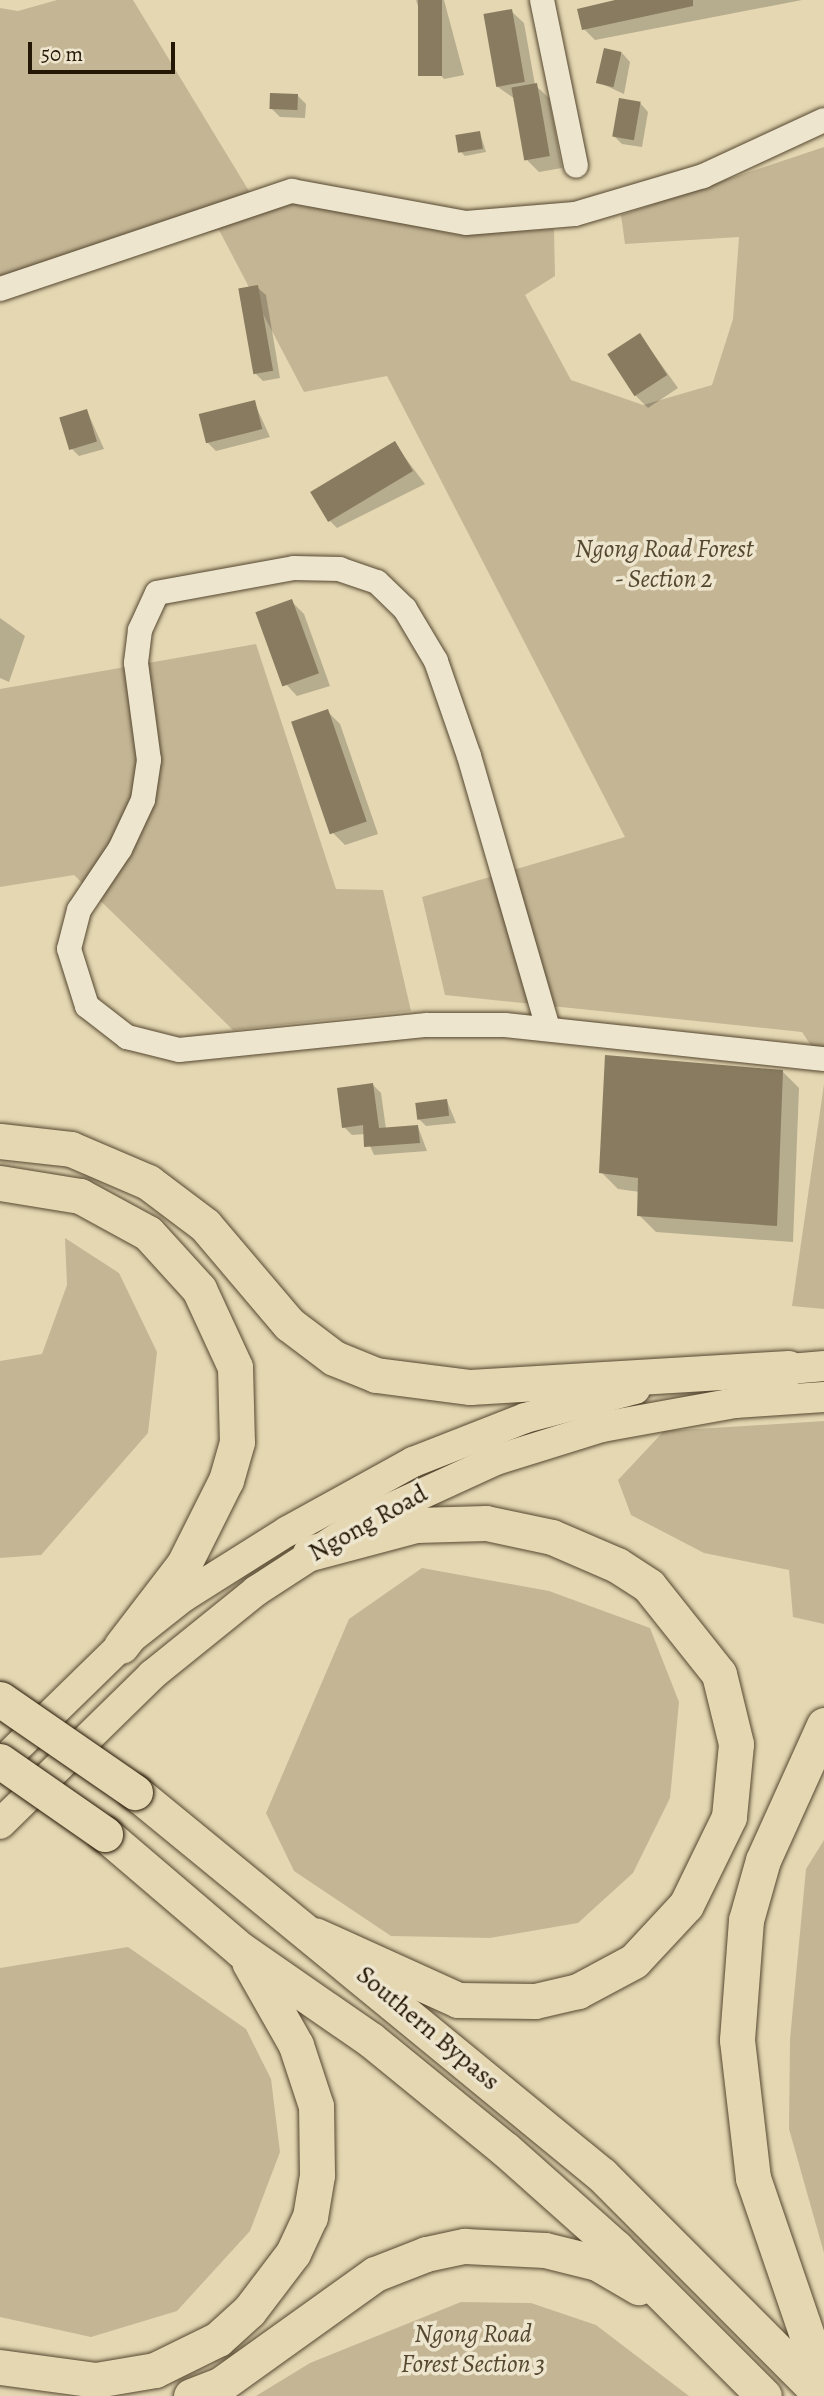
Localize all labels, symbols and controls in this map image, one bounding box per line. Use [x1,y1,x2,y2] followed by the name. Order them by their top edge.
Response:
[32,28,178,72] scale bar
[41,40,83,68] text: 50 m
[575,533,753,594] park label: Ngong Road Forest - Section 2
[303,1478,433,1568] street label: Ngong Road
[350,1959,506,2097] street label: Southern Bypass
[401,2318,545,2380] park label: Ngong Road Forest Section 3

